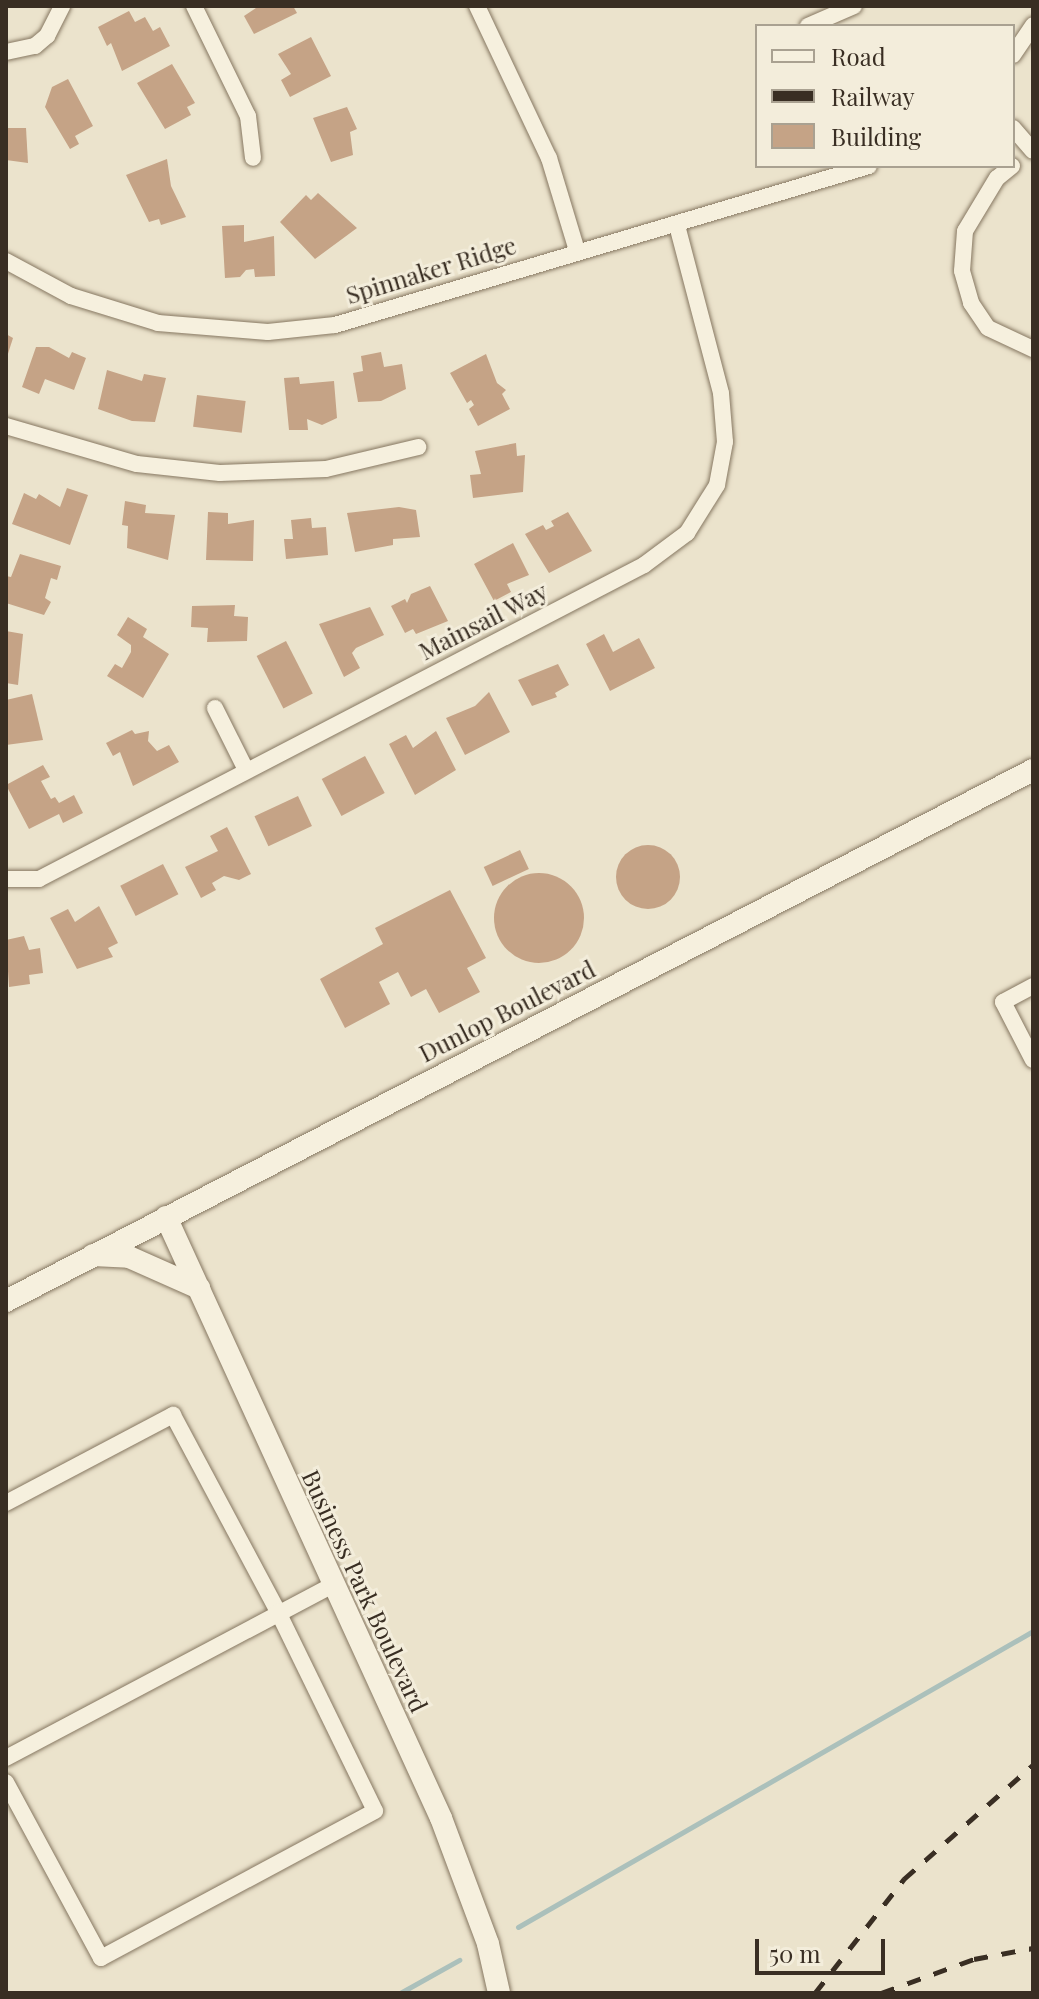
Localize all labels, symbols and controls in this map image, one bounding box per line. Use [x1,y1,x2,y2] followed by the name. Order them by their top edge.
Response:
[755,24,1015,168] legend
[831,40,886,72] text: Road
[831,80,915,112] text: Railway
[831,120,921,152] text: Building
[342,230,520,310] street label: Spinnaker Ridge
[414,576,552,666] street label: Mainsail Way
[414,954,600,1068] street label: Dunlop Boulevard
[296,1465,434,1717] street label: Business Park Boulevard
[759,1923,889,1973] scale bar
[769,1937,821,1969] text: 50 m

